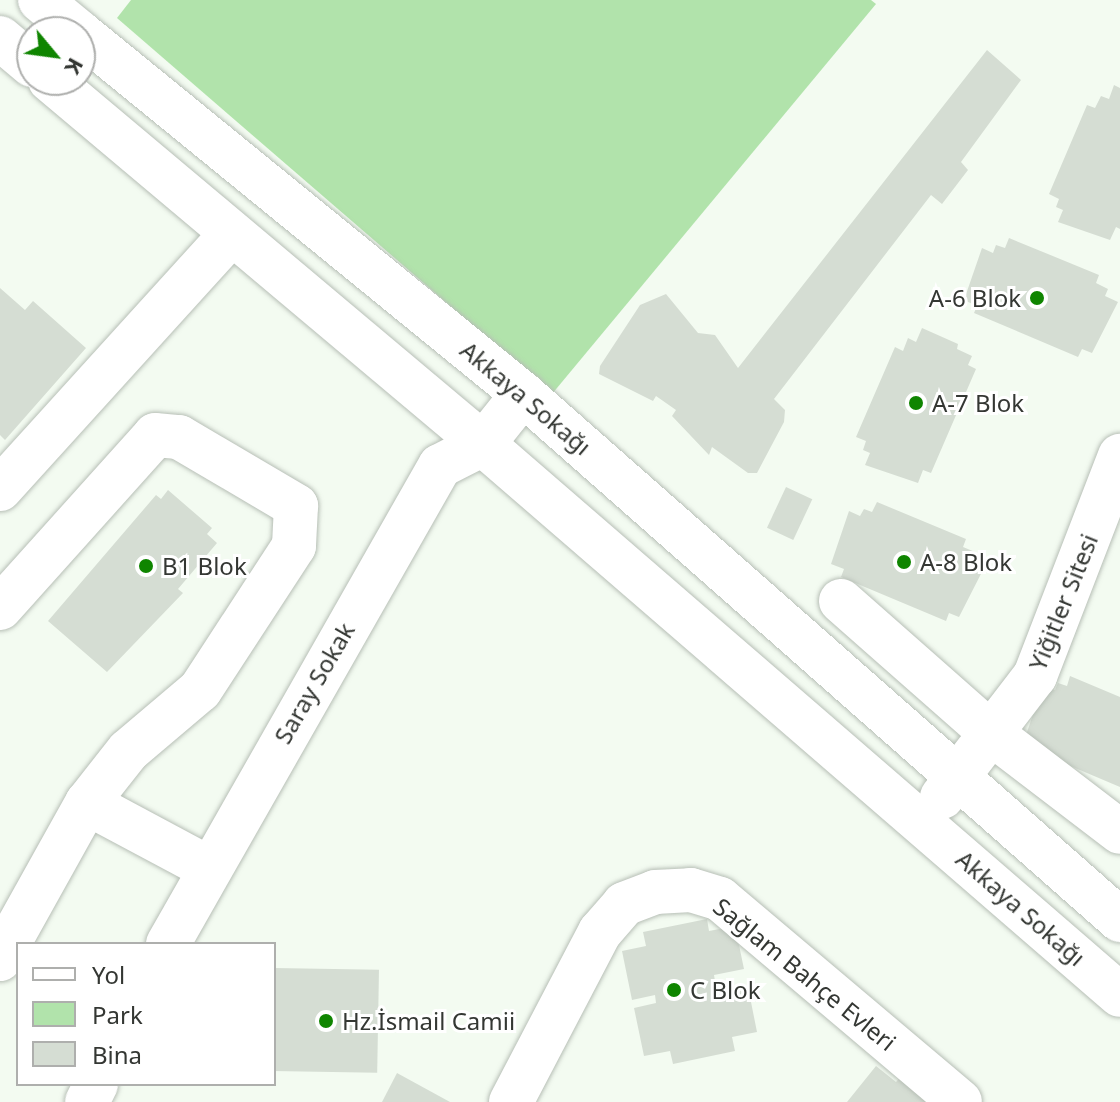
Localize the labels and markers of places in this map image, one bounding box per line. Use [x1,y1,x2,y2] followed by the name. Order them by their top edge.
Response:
[929,284,1021,312] place label: A-6 Blok
[1028,289,1046,307] marker: A-6 Blok
[932,389,1024,417] place label: A-7 Blok
[907,394,925,412] marker: A-7 Blok
[920,548,1012,576] place label: A-8 Blok
[162,552,247,580] place label: B1 Blok
[895,553,913,571] marker: A-8 Blok
[137,557,155,575] marker: B1 Blok
[690,976,761,1004] place label: C Blok
[665,981,683,999] marker: C Blok
[342,1007,515,1035] place label: Hz.İsmail Camii
[317,1012,335,1030] marker: Hz.İsmail Camii

